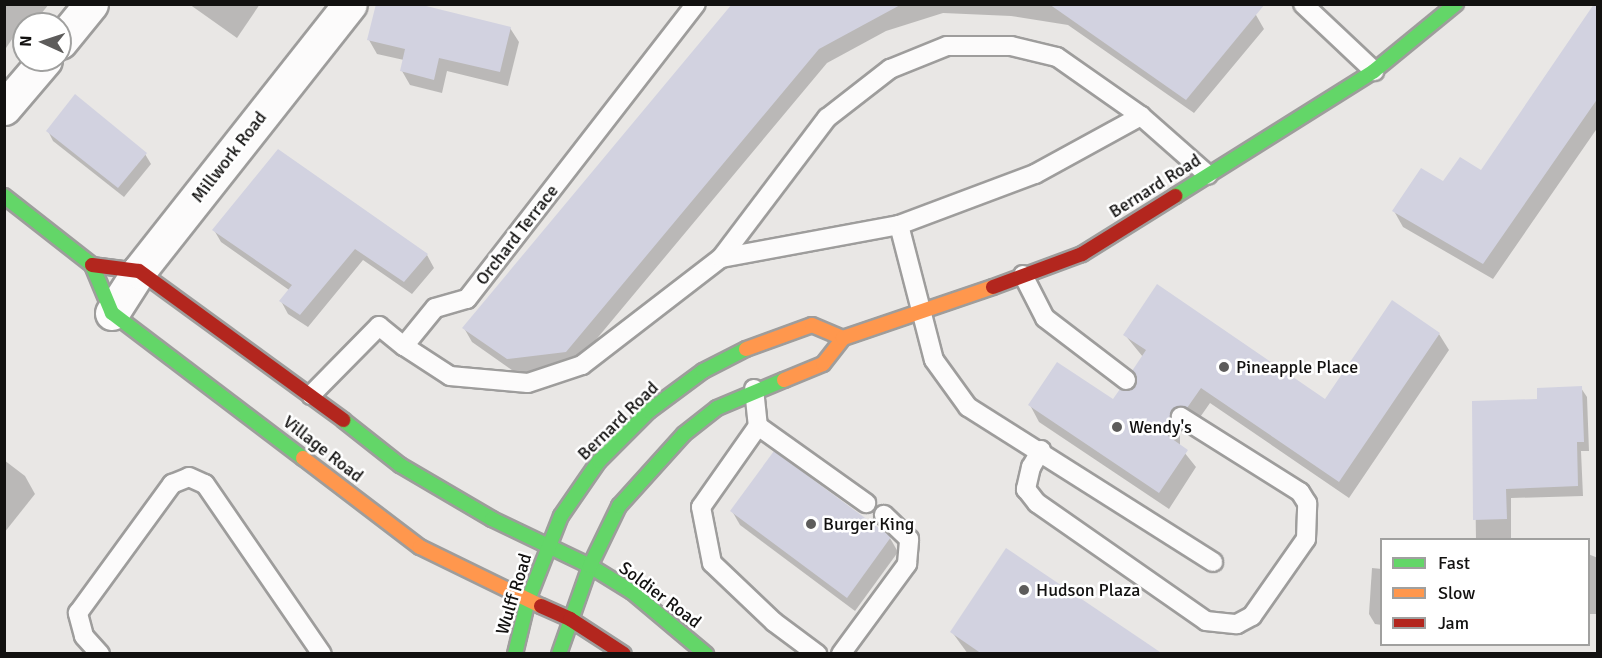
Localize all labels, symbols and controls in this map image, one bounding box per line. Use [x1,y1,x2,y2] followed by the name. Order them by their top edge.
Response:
[12,12,72,72] north arrow
[16,35,36,47] text: N
[187,107,271,207] street label: Millwork Road
[1105,149,1205,223] street label: Bernard Road
[471,181,563,289] street label: Orchard Terrace
[1236,356,1358,378] place label: Pineapple Place
[1217,360,1231,374] marker: Pineapple Place
[573,377,663,465] street label: Bernard Road
[279,411,367,487] street label: Village Road
[1129,416,1192,438] place label: Wendy's
[1110,420,1124,434] marker: Wendy's
[823,513,914,535] place label: Burger King
[804,517,818,531] marker: Burger King
[1380,538,1590,646] legend
[491,551,537,637] street label: Wulff Road
[1438,552,1470,574] text: Fast
[615,557,705,633] street label: Soldier Road
[1036,579,1140,601] place label: Hudson Plaza
[1438,582,1475,604] text: Slow
[1017,583,1031,597] marker: Hudson Plaza
[1438,612,1469,634] text: Jam

